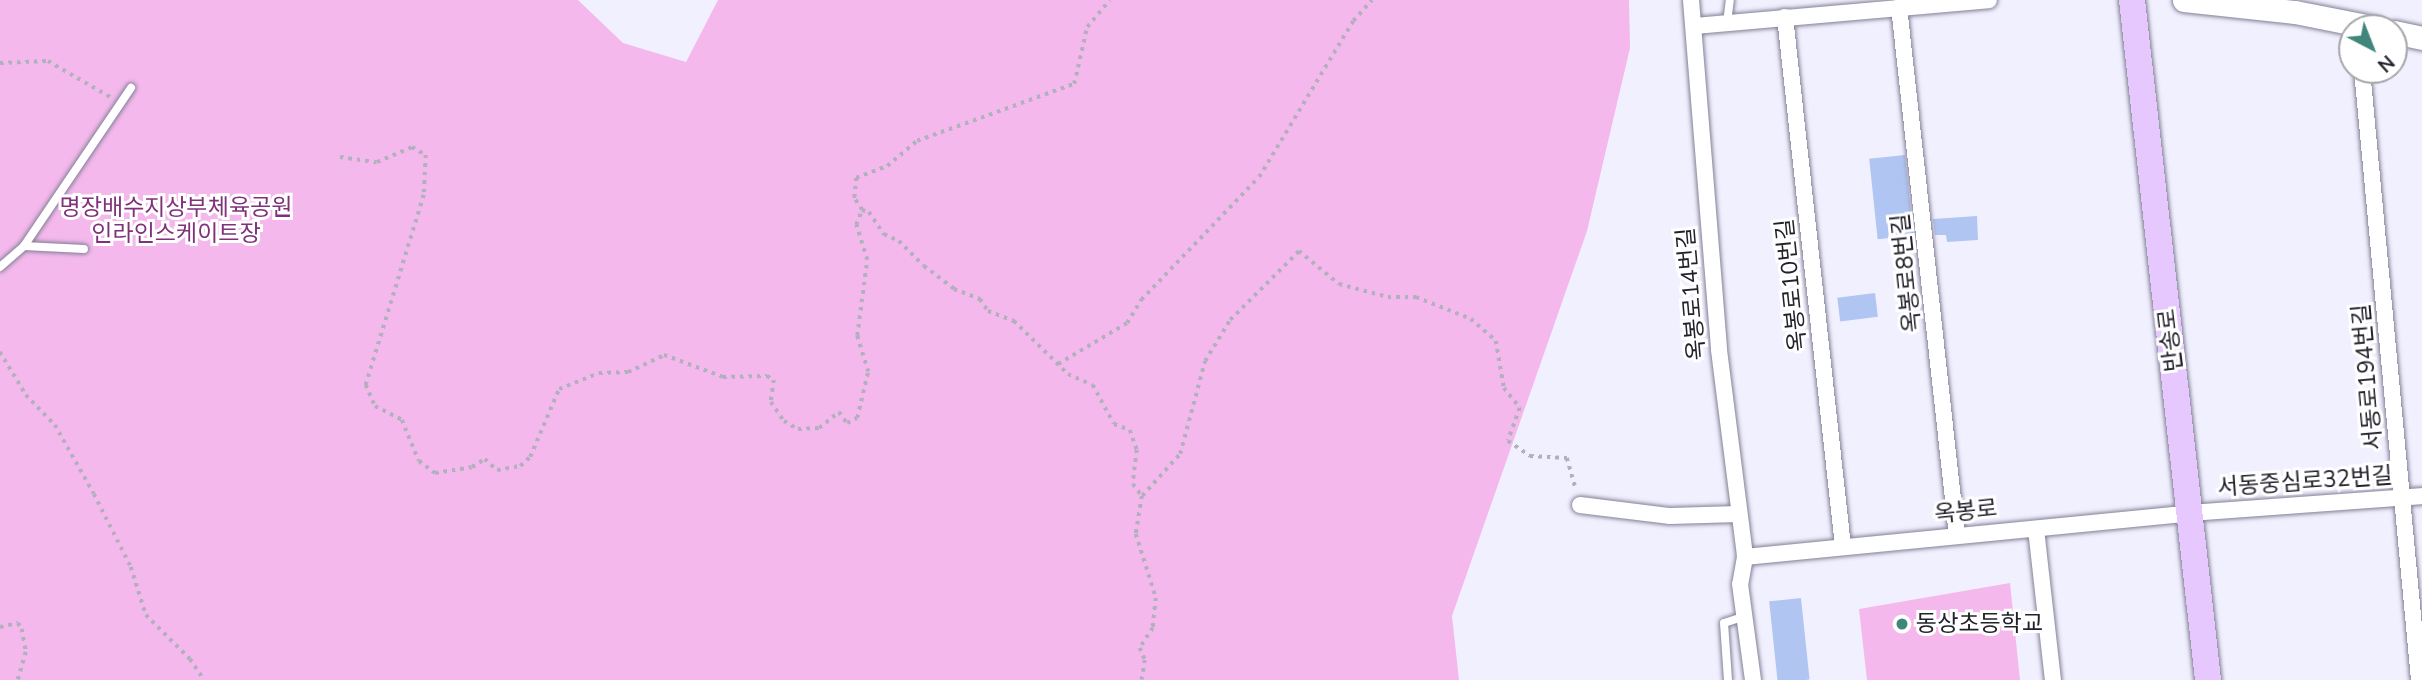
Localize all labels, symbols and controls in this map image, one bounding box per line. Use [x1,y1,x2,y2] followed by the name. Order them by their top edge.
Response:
[2338,14,2408,84] north arrow
[2372,49,2400,78] text: N
[60,194,292,248] park label: 명장배수지상부체육공원 인라인스케이트장
[1887,212,1927,334] street label: 옥봉로8번길
[1771,217,1813,353] street label: 옥봉로10번길
[1672,226,1712,362] street label: 옥봉로14번길
[2348,302,2388,452] street label: 서동로194번길
[2153,307,2189,373] street label: 반송로
[2216,462,2394,502] street label: 서동중심로32번길
[1933,495,1999,529] street label: 옥봉로
[1916,610,2043,638] place label: 동상초등학교
[1894,616,1910,632] marker: 동상초등학교

